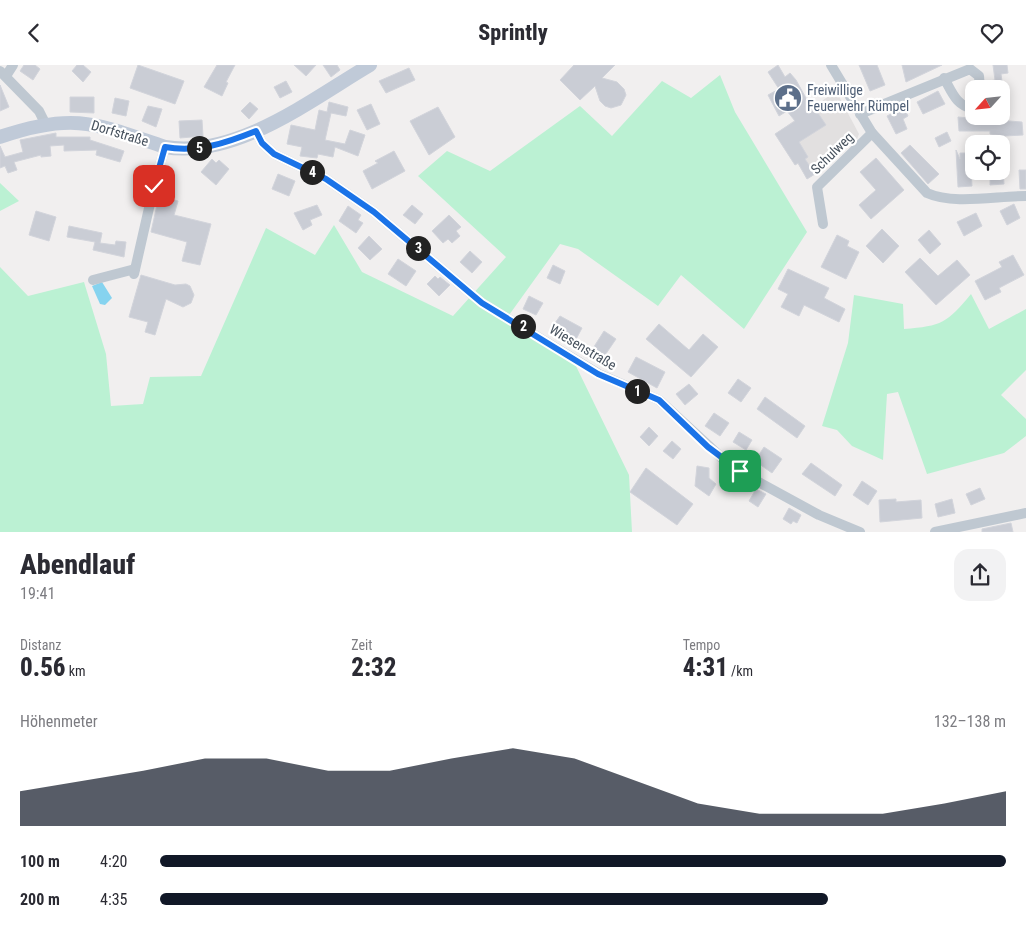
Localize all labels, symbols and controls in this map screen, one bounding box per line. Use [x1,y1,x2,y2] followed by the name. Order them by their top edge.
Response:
[20,19,48,47] icon: back
[978,19,1006,47] icon: heart
[478,20,548,45] text: Sprintly
[965,80,1010,125] north arrow
[965,80,1010,180] map controls
[807,82,909,114] place label: Freiwillige Feuerwehr Rümpel
[773,83,803,113] public building icon: Freiwillige Feuerwehr Rümpel
[89,117,151,149] street label: Dorfstraße
[807,129,857,177] street label: Schulweg
[186,135,212,161] pin: 5
[965,135,1010,180] button: locate
[196,140,203,156] text: 5
[300,159,324,185] pin: 4
[309,164,316,180] text: 4
[133,165,175,207] pin
[140,172,168,200] icon: check
[406,235,430,261] pin: 3
[415,240,422,256] text: 3
[510,313,536,339] pin: 2
[520,318,527,334] text: 2
[547,321,620,373] street label: Wiesenstraße
[624,379,650,403] pin: 1
[634,383,641,399] text: 1
[719,450,761,492] pin
[726,457,754,485] icon: arrive
[20,548,135,581] text: Abendlauf
[954,549,1006,601] button: share
[20,584,55,603] text: 19:41
[20,637,61,653] text: Distanz
[351,637,372,653] text: Zeit
[683,637,720,653] text: Tempo
[20,653,66,682] text: 0.56
[351,653,397,682] text: 2:32
[683,653,728,682] text: 4:31
[66,663,86,679] text: km
[728,663,753,679] text: /km
[20,712,98,731] text: Höhenmeter
[934,712,1006,731] text: 132–138 m
[20,852,60,871] text: 100 m
[100,852,127,871] text: 4:20
[20,890,60,909] text: 200 m
[100,890,127,909] text: 4:35

